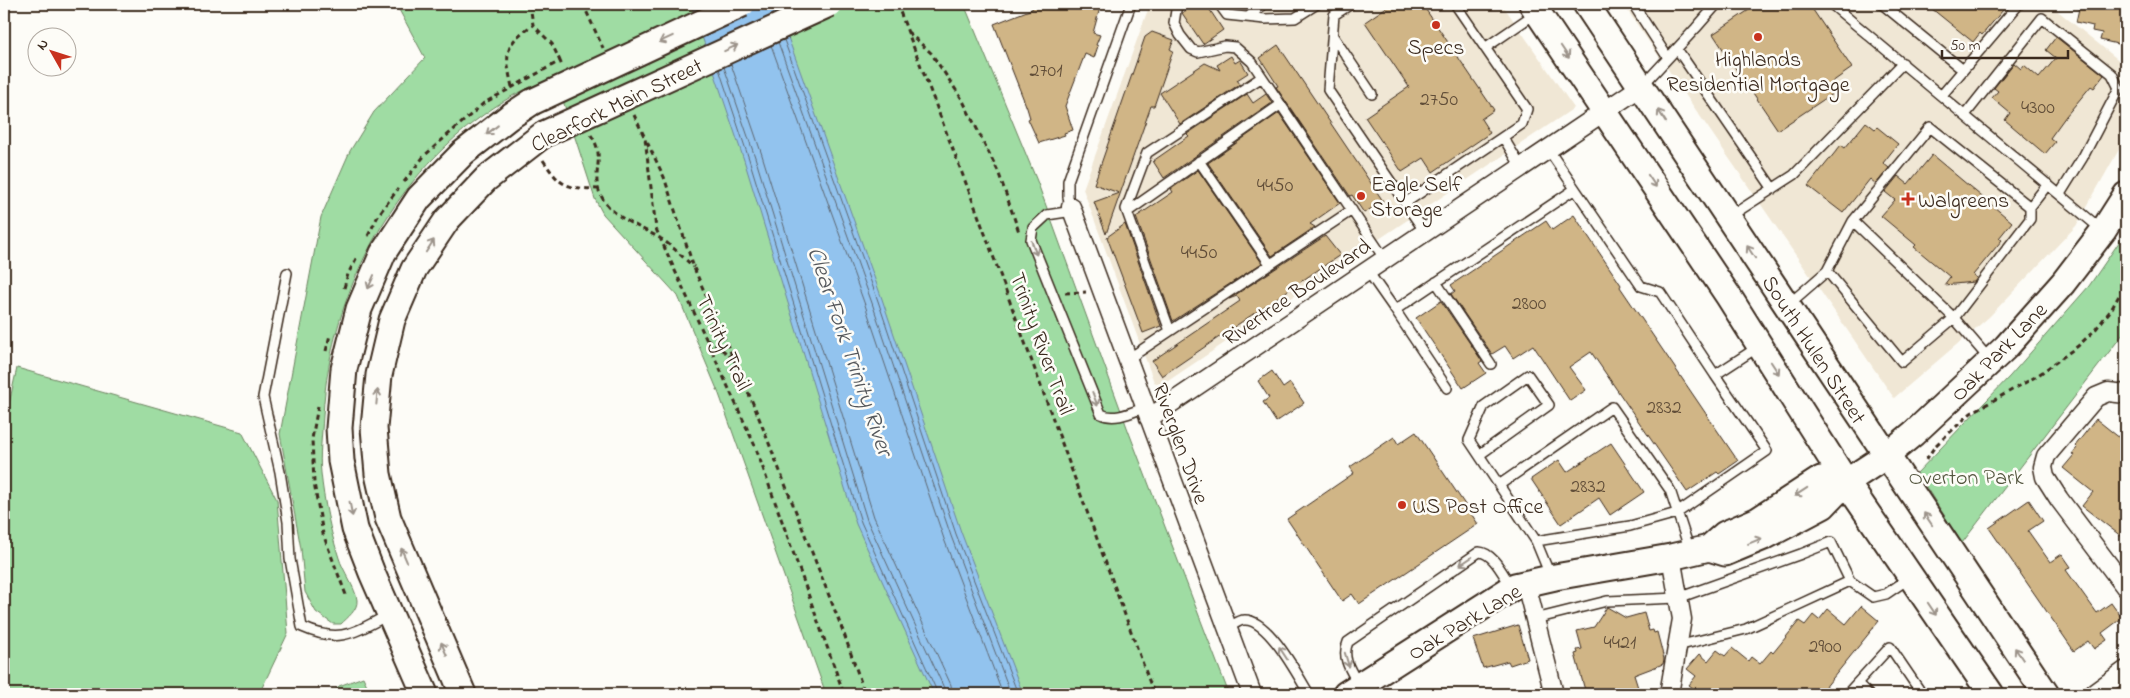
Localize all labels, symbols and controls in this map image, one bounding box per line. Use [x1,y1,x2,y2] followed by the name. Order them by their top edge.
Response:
[1430,19,1442,31] marker: Specs
[28,28,78,78] north arrow
[1942,28,2069,60] scale bar
[1752,31,1764,43] marker: Highlands Residential Mortgage
[1408,33,1464,65] place label: Specs
[32,34,54,55] text: N
[659,35,674,44] one-way arrow
[1950,35,1981,57] text: 50 m
[723,43,738,53] one-way arrow
[1560,45,1570,59] one-way arrow
[1666,45,1850,103] place label: Highlands Residential Mortgage
[526,51,709,162] street label: Clearfork Main Street
[1029,57,1063,86] house number: 2701
[1420,86,1458,115] house number: 2750
[2021,94,2055,123] house number: 4300
[1657,110,1667,124] one-way arrow
[486,124,499,135] one-way arrow
[1371,170,1463,228] place label: Eagle Self Storage
[1257,172,1294,201] house number: 4450
[1647,174,1657,188] one-way arrow
[1918,186,2009,219] place label: Walgreens
[1355,190,1367,202] marker: Eagle Self Storage
[1902,193,1914,205] marker: Walgreens
[1217,232,1378,355] street label: Rivertree Boulevard
[425,239,435,253] one-way arrow
[1181,239,1218,268] house number: 4450
[1030,240,1039,256] one-way arrow
[796,243,902,463] water label: Clear Fork Trinity River
[1746,245,1757,259] one-way arrow
[999,268,1081,420] street label: Trinity River Trail
[1752,270,1873,432] street label: South Hulen Street
[365,274,375,289] one-way arrow
[685,290,758,397] street label: Trinity Trail
[1512,290,1547,319] house number: 2800
[1944,296,2056,410] street label: Oak Park Lane
[1770,360,1780,374] one-way arrow
[1142,379,1216,510] street label: Riverglen Drive
[372,389,382,405] one-way arrow
[1091,391,1100,406] one-way arrow
[1646,394,1682,423] house number: 2832
[1908,463,2024,495] park label: Overton Park
[1570,473,1606,502] house number: 2832
[1794,487,1808,497] one-way arrow
[1412,492,1544,524] place label: US Post Office
[1396,499,1408,511] marker: US Post Office
[346,501,356,517] one-way arrow
[1923,512,1933,526] one-way arrow
[1747,535,1762,545] one-way arrow
[398,548,408,563] one-way arrow
[1459,556,1473,566] one-way arrow
[1403,577,1529,670] street label: Oak Park Lane
[1927,601,1937,615] one-way arrow
[1604,629,1636,658] house number: 4421
[1808,633,1842,662] house number: 2900
[439,642,449,657] one-way arrow
[1277,647,1287,661] one-way arrow
[2013,647,2024,661] one-way arrow
[1342,651,1352,667] one-way arrow

